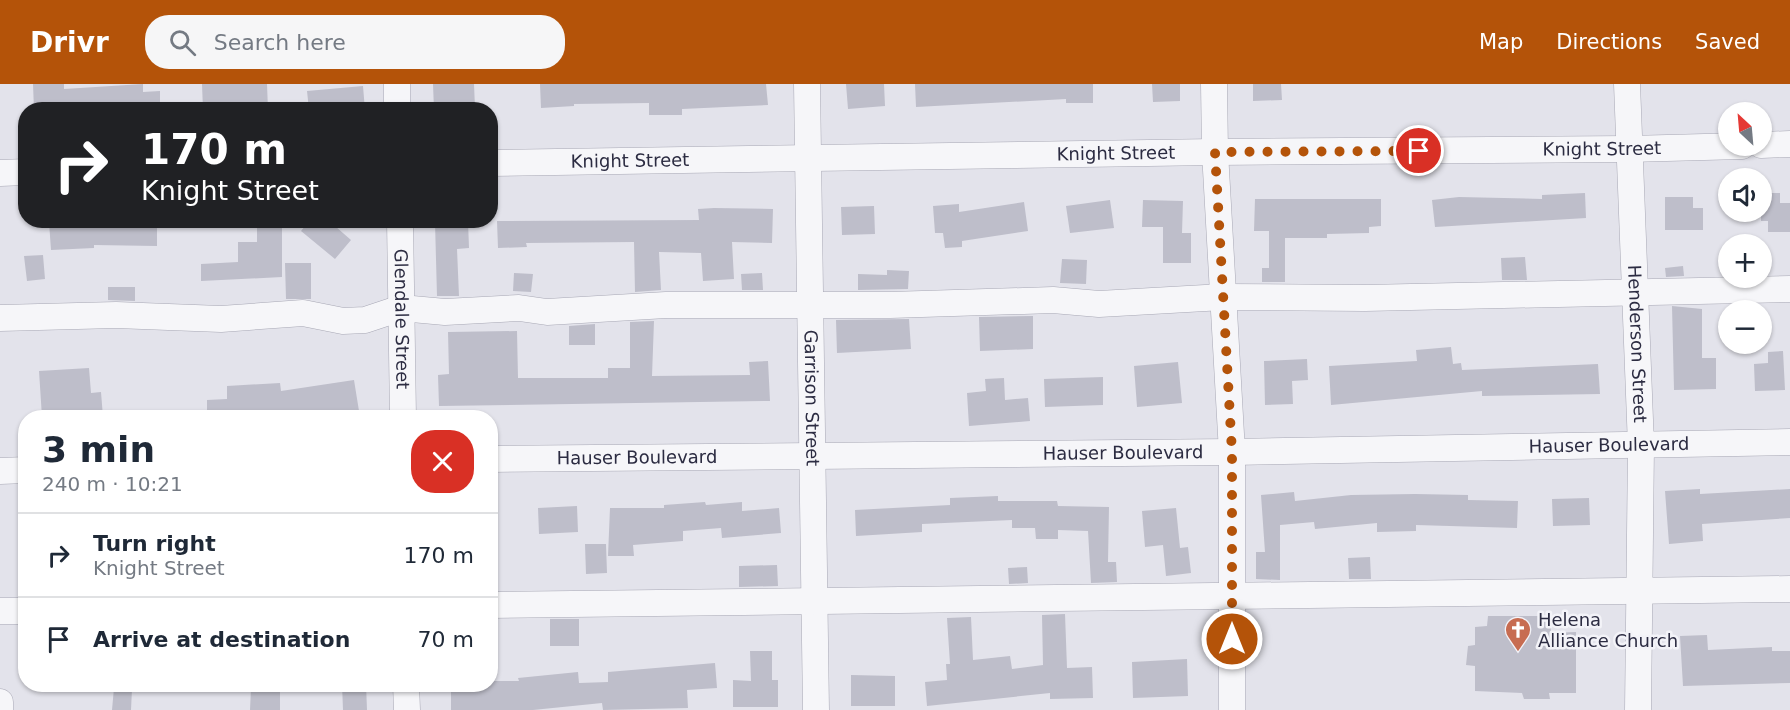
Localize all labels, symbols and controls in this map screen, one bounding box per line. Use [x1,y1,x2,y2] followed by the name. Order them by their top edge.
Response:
[145,15,565,69] search box
[30,26,109,59] text: Drivr
[166,26,199,59] icon: search
[214,30,346,55] text: Search here
[1479,30,1523,54] text: Map
[1556,30,1662,54] text: Directions
[1695,30,1760,54] text: Saved
[1718,102,1772,156] north arrow
[1718,102,1772,354] map controls
[141,125,287,174] text: 170 m
[1393,125,1444,176] pin
[42,126,120,204] icon: right
[1402,134,1435,167] icon: arrive
[1543,137,1661,160] street label: Knight Street
[1056,142,1175,164] street label: Knight Street
[571,149,689,172] street label: Knight Street
[1718,168,1772,222] button: sound
[141,175,319,206] text: Knight Street
[1718,234,1772,288] button: +
[390,249,414,389] street label: Glendale Street
[1624,264,1651,423] street label: Henderson Street
[1718,300,1772,354] button: −
[801,329,823,467] street label: Garrison Street
[42,429,155,470] text: 3 min
[411,430,474,493] button: close
[1528,433,1689,457] street label: Hauser Boulevard
[1043,441,1203,464] street label: Hauser Boulevard
[557,446,717,468] street label: Hauser Boulevard
[42,472,183,496] text: 240 m · 10:21
[93,531,216,556] text: Turn right
[42,539,75,572] icon: right
[404,543,474,568] text: 170 m
[93,556,225,580] text: Knight Street
[1200,607,1264,671] position arrow
[1538,609,1678,651] place label: Helena Alliance Church
[1503,615,1533,653] church icon: Helena Alliance Church
[42,623,75,656] icon: arrive
[93,627,350,652] text: Arrive at destination
[418,627,474,652] text: 70 m

